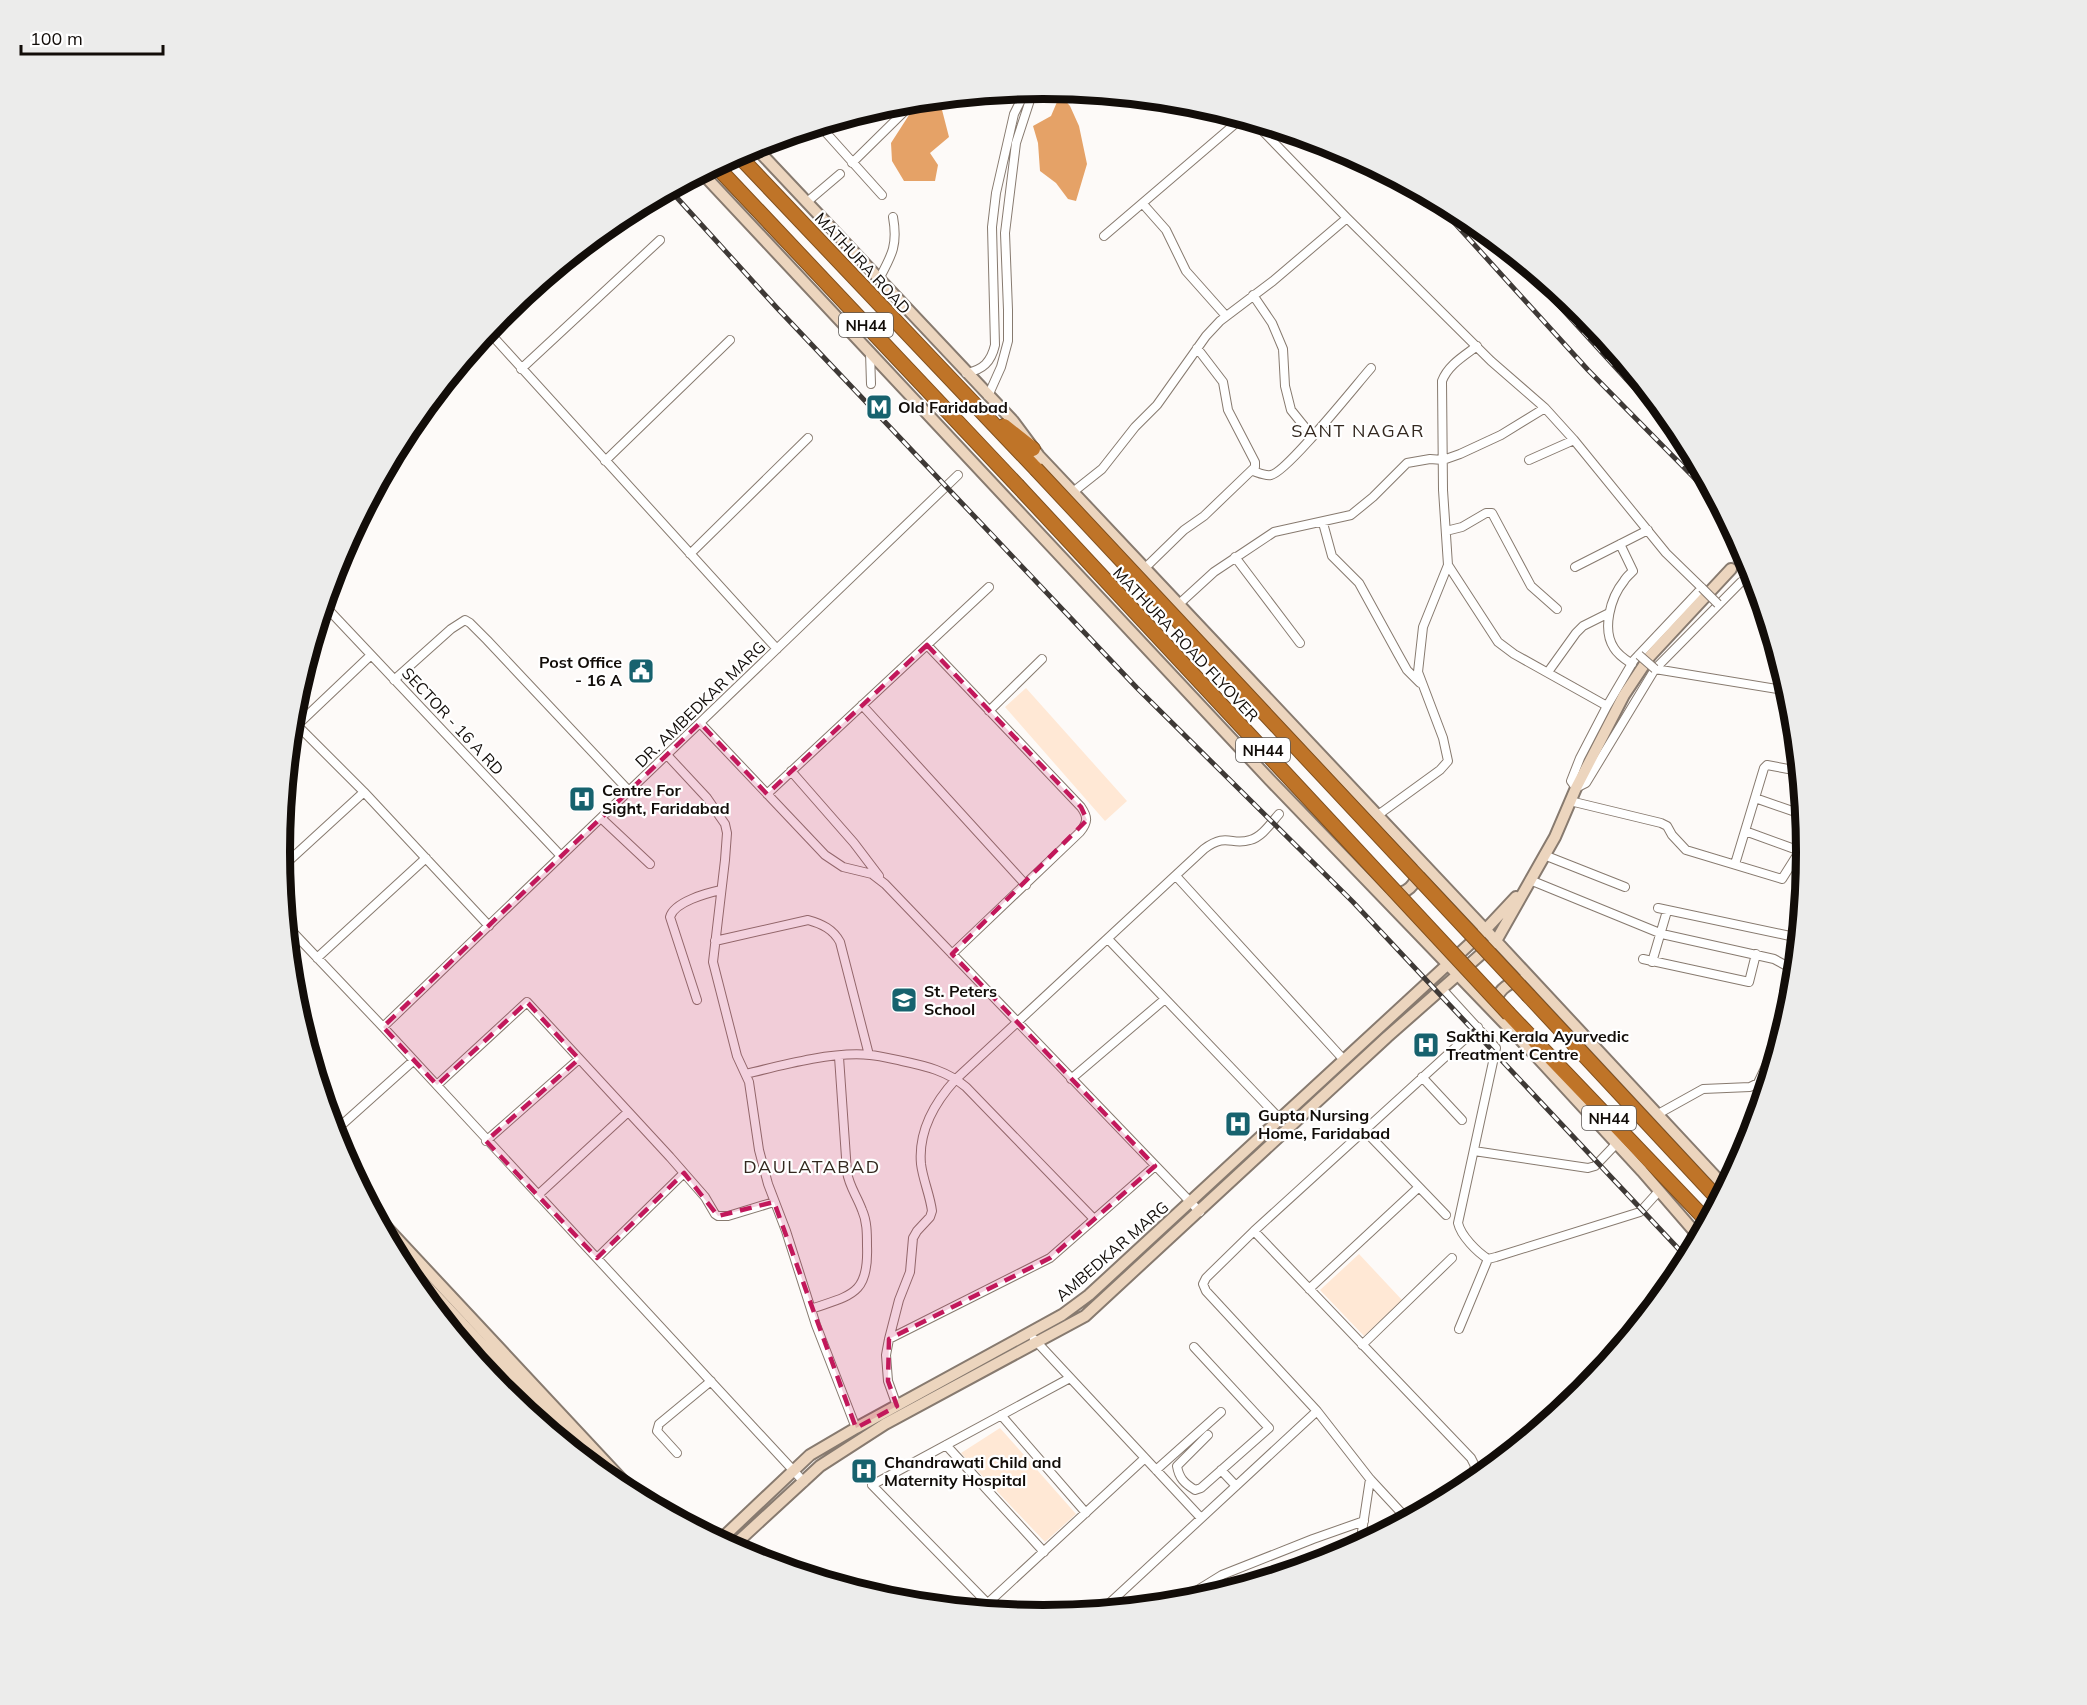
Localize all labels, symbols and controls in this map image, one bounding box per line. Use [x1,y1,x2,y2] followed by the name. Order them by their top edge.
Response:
[21,18,164,56] scale bar
[30,27,83,50] text: 100 m
[811,208,915,318] street label: MATHURA ROAD
[839,313,893,337] road number: NH44
[864,392,894,422] metro station icon: Old Faridabad
[898,397,1008,417] place label: Old Faridabad
[1291,419,1425,442] district label: SANT NAGAR
[1109,562,1263,726] street label: MATHURA ROAD FLYOVER
[631,637,769,771] street label: DR. AMBEDKAR MARG
[539,652,622,690] place label: Post Office - 16 A
[626,656,656,686] public building icon: Post Office - 16 A
[398,663,508,779] street label: SECTOR - 16 A RD
[1236,738,1290,762] road number: NH44
[602,780,730,818] place label: Centre For Sight, Faridabad
[567,784,597,814] hospital icon: Centre For Sight, Faridabad
[924,981,997,1019] place label: St. Peters School
[889,985,919,1015] school or university icon: St. Peters School
[1446,1026,1629,1064] place label: Sakthi Kerala Ayurvedic Treatment Centre
[1411,1030,1441,1060] hospital icon: Sakthi Kerala Ayurvedic Treatment Centre
[1258,1105,1390,1143] place label: Gupta Nursing Home, Faridabad
[1582,1106,1636,1130] road number: NH44
[1223,1109,1253,1139] hospital icon: Gupta Nursing Home, Faridabad
[743,1155,881,1178] district label: DAULATABAD
[1052,1197,1172,1305] street label: AMBEDKAR MARG
[884,1452,1061,1490] place label: Chandrawati Child and Maternity Hospital
[849,1456,879,1486] hospital icon: Chandrawati Child and Maternity Hospital

